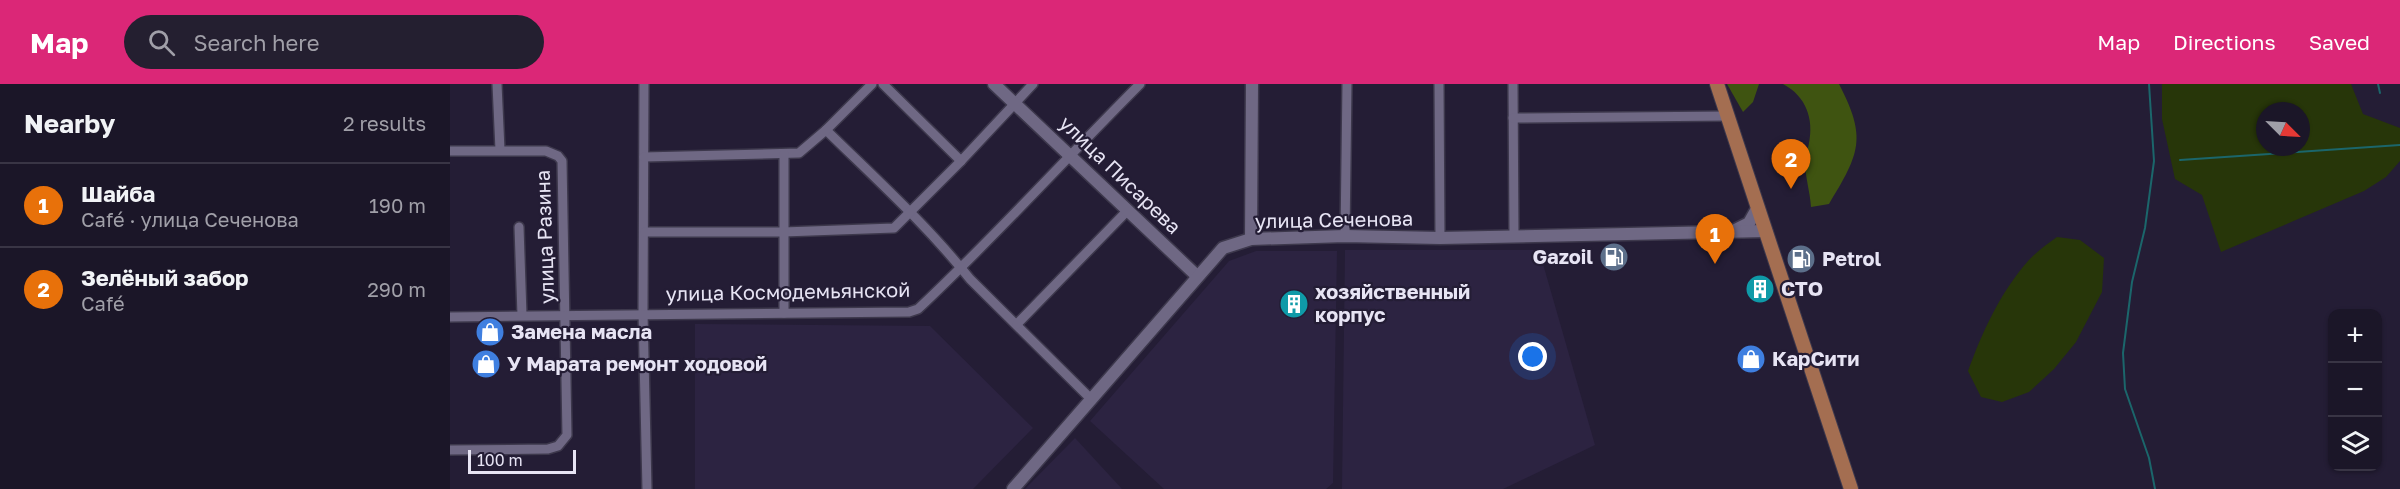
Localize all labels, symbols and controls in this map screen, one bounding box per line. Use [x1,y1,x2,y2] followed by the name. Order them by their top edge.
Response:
[124,15,544,69] search box
[30,26,88,59] text: Map
[145,26,178,59] icon: search
[193,29,319,56] text: Search here
[2097,29,2140,55] text: Map
[2173,29,2276,55] text: Directions
[2309,29,2370,55] text: Saved
[2256,102,2310,156] north arrow
[24,108,115,139] text: Nearby
[1055,110,1186,238] street label: улица Писарева
[343,111,426,135] text: 2 results
[1772,140,1810,189] pin: 2
[530,170,558,305] street label: улица Разина
[81,180,155,207] text: Шайба
[38,193,49,217] text: 1
[369,193,426,217] text: 190 m
[1255,206,1413,232] street label: улица Сеченова
[81,207,299,231] text: Café · улица Сеченова
[1696,214,1734,264] pin: 1
[1598,241,1630,273] fuel station icon: Gazoil
[1785,243,1817,275] fuel station icon: Petrol
[1532,244,1593,268] place label: Gazoil
[1822,246,1881,270] place label: Petrol
[81,264,249,291] text: Зелёный забор
[1744,273,1776,305] building icon: СТО
[1781,276,1823,300] place label: СТО
[37,277,50,301] text: 2
[367,277,426,301] text: 290 m
[665,277,911,305] street label: улица Космодемьянской
[1315,279,1470,326] place label: хозяйственный корпус
[1278,288,1310,320] building icon: хозяйственный корпус
[81,291,125,315] text: Café
[2328,309,2382,471] map controls
[2328,309,2382,363] button: +
[474,316,506,348] shop icon: Замена масла
[511,319,652,343] place label: Замена масла
[1518,342,1547,371] your location
[1735,343,1767,375] shop icon: КарСити
[1772,346,1859,370] place label: КарСити
[470,348,502,380] shop icon: У Марата ремонт ходовой
[507,351,767,375] place label: У Марата ремонт ходовой
[2328,363,2382,417] button: −
[2328,417,2382,471] button: layers
[468,447,576,474] scale bar
[477,450,523,470] text: 100 m

